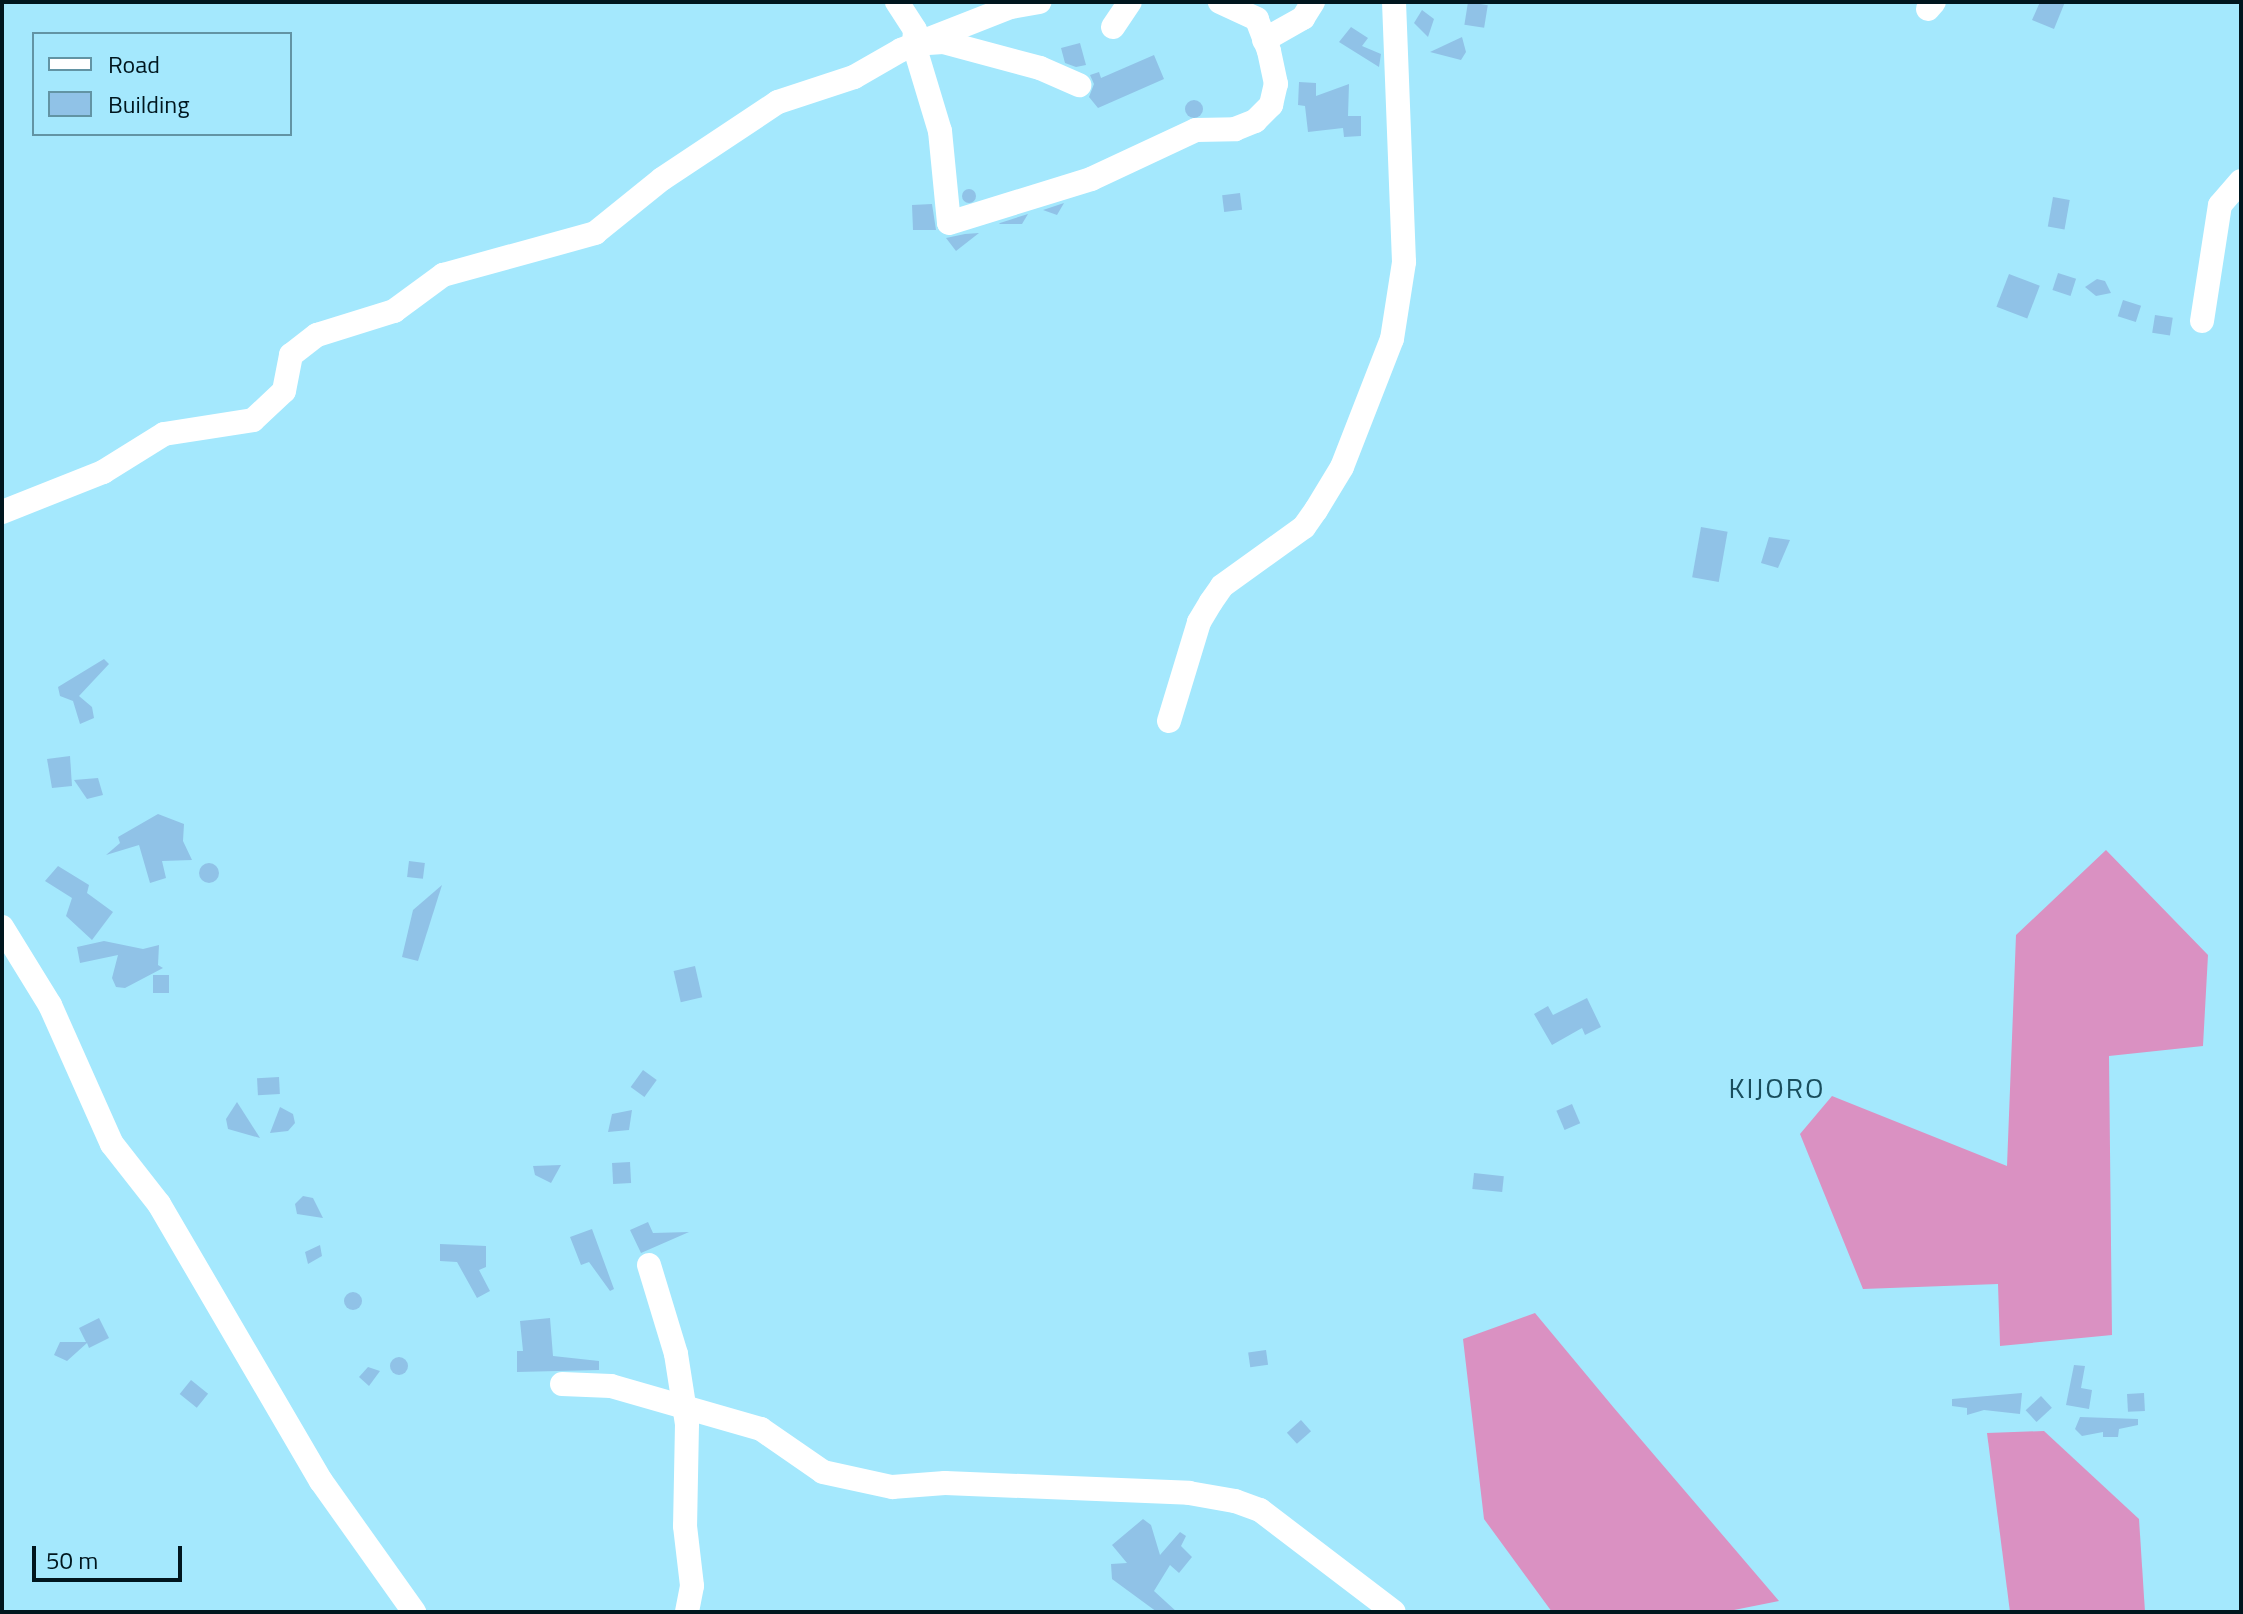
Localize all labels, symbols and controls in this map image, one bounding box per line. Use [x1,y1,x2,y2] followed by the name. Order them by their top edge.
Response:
[32,32,292,136] legend
[108,46,160,82] text: Road
[108,86,190,122] text: Building
[1729,1071,1825,1105] district label: KIJORO
[36,1530,186,1580] scale bar
[46,1542,98,1578] text: 50 m

